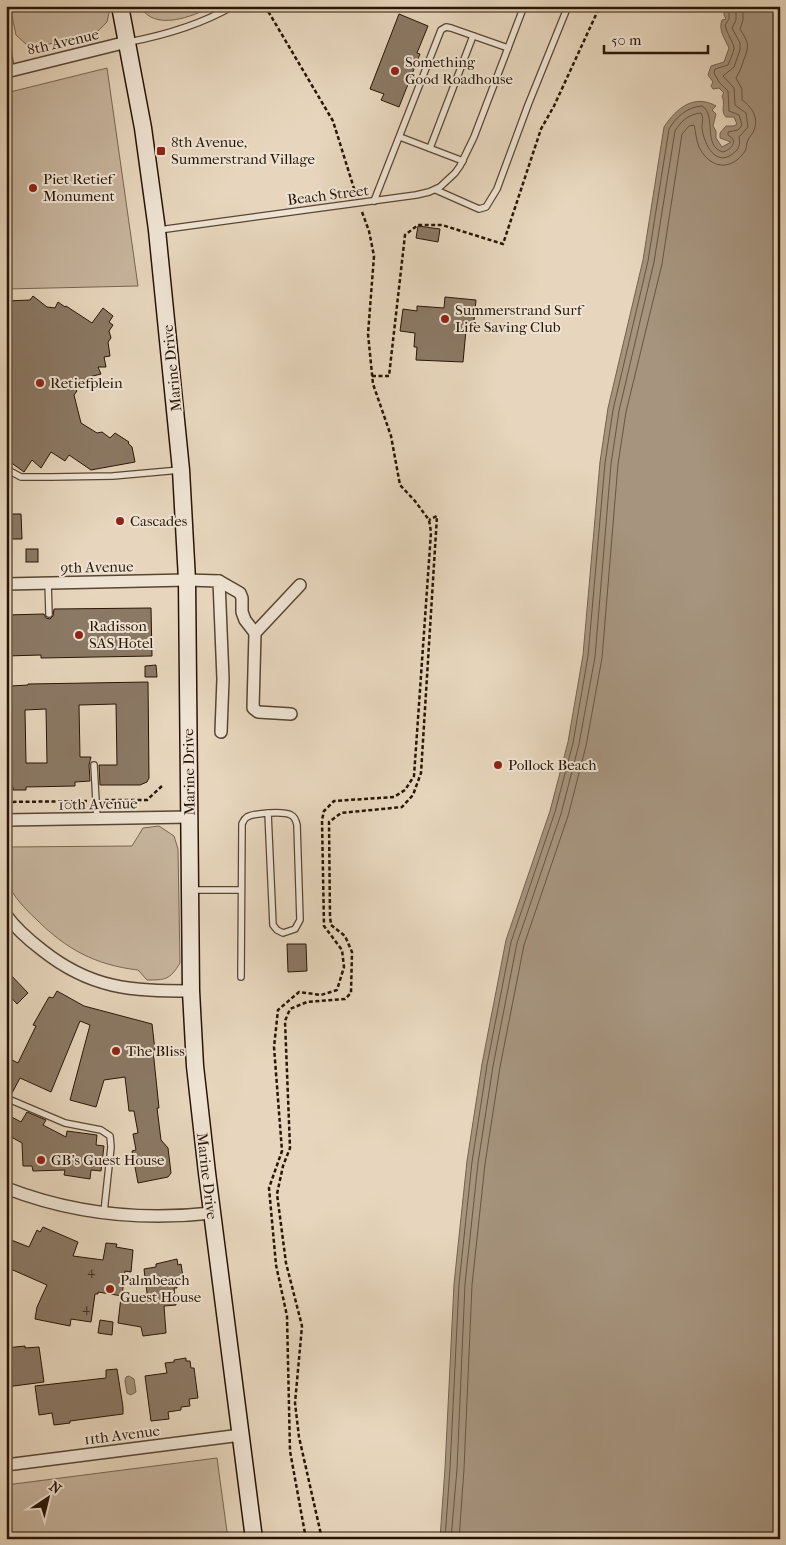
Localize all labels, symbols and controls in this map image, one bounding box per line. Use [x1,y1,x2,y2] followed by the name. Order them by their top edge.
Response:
[604,22,707,54] scale bar
[25,25,101,59] street label: 8th Avenue
[611,31,642,49] text: 50 m
[405,53,513,88] place label: Something Good Roadhouse
[389,65,401,77] marker: Something Good Roadhouse
[171,133,316,168] place label: 8th Avenue, Summerstrand Village
[155,145,167,157] marker: 8th Avenue, Summerstrand Village
[43,170,116,205] place label: Piet Retief Monument
[286,181,370,209] street label: Beach Street
[27,182,39,194] marker: Piet Retief Monument
[455,301,585,336] place label: Summerstrand Surf Life Saving Club
[439,313,451,325] marker: Summerstrand Surf Life Saving Club
[158,323,186,412] street label: Marine Drive
[50,374,123,392] place label: Retiefplein
[34,377,46,389] marker: Retiefplein
[130,512,188,530] place label: Cascades
[114,515,126,527] marker: Cascades
[60,557,134,577] street label: 9th Avenue
[89,617,154,652] place label: Radisson SAS Hotel
[73,629,85,641] marker: Radisson SAS Hotel
[179,728,199,816] street label: Marine Drive
[508,756,597,774] place label: Pollock Beach
[492,759,504,771] marker: Pollock Beach
[58,794,138,814] street label: 10th Avenue
[126,1042,185,1060] place label: The Bliss
[110,1045,122,1057] marker: The Bliss
[193,1132,221,1221] street label: Marine Drive
[51,1151,165,1169] place label: GB’s Guest House
[35,1154,47,1166] marker: GB’s Guest House
[87,1264,95,1278] house number: 4
[120,1271,202,1306] place label: Palmbeach Guest House
[104,1283,116,1295] marker: Palmbeach Guest House
[82,1301,90,1315] house number: 4
[83,1421,161,1449] street label: 11th Avenue
[22,1472,72,1522] north arrow
[46,1478,65,1498] text: N

